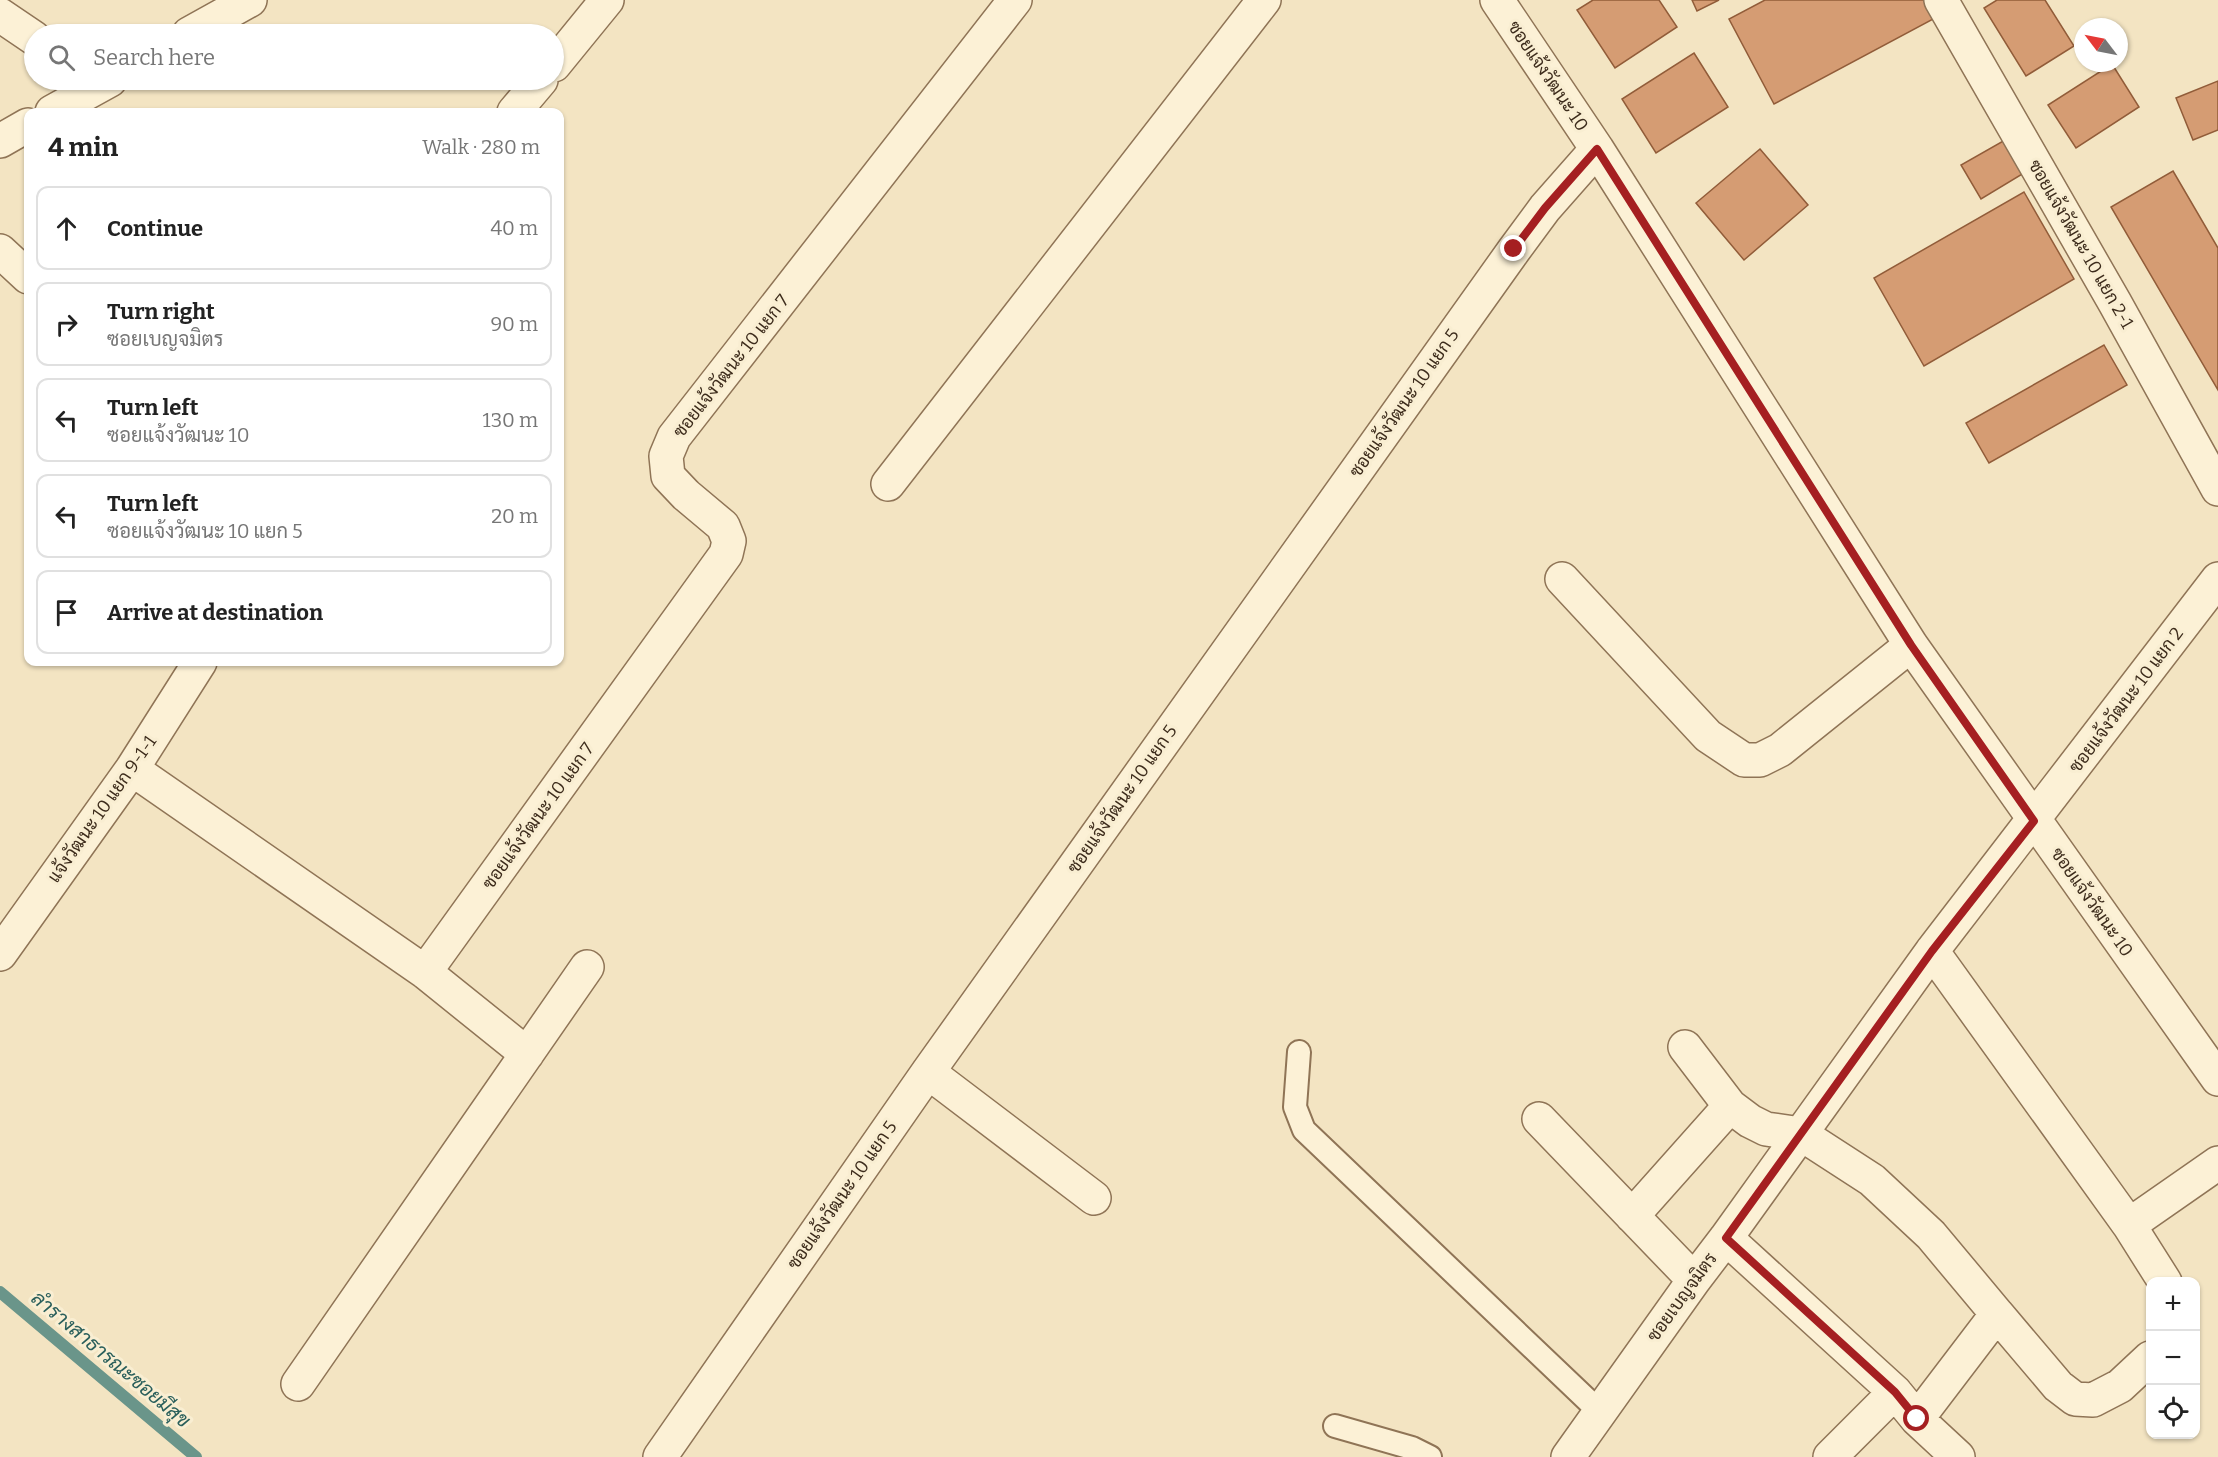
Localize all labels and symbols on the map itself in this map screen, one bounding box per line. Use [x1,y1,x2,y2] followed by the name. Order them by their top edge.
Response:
[1503,16,1594,135] street label: ซอยแจ้งวัฒนะ 10
[2074,18,2128,72] north arrow
[2024,155,2140,333] street label: ซอยแจ้งวัฒนะ 10 แยก 2-1
[1500,235,1526,261] route end
[667,289,794,442] street label: ซอยแจ้งวัฒนะ 10 แยก 7
[1344,324,1464,481] street label: ซอยแจ้งวัฒนะ 10 แยก 5
[2063,622,2188,777] street label: ซอยแจ้งวัฒนะ 10 แยก 2
[1062,720,1182,877] street label: ซอยแจ้งวัฒนะ 10 แยก 5
[42,730,161,887] street label: แจ้งวัฒนะ 10 แยก 9-1-1
[477,738,599,893] street label: ซอยแจ้งวัฒนะ 10 แยก 7
[2046,843,2139,961] street label: ซอยแจ้งวัฒนะ 10
[782,1116,902,1273] street label: ซอยแจ้งวัฒนะ 10 แยก 5
[1642,1248,1722,1346] street label: ซอยเบญจมิตร
[25,1285,196,1434] water label: ลำรางสาธารณะซอยมีสุข
[1903,1405,1929,1431] route start

